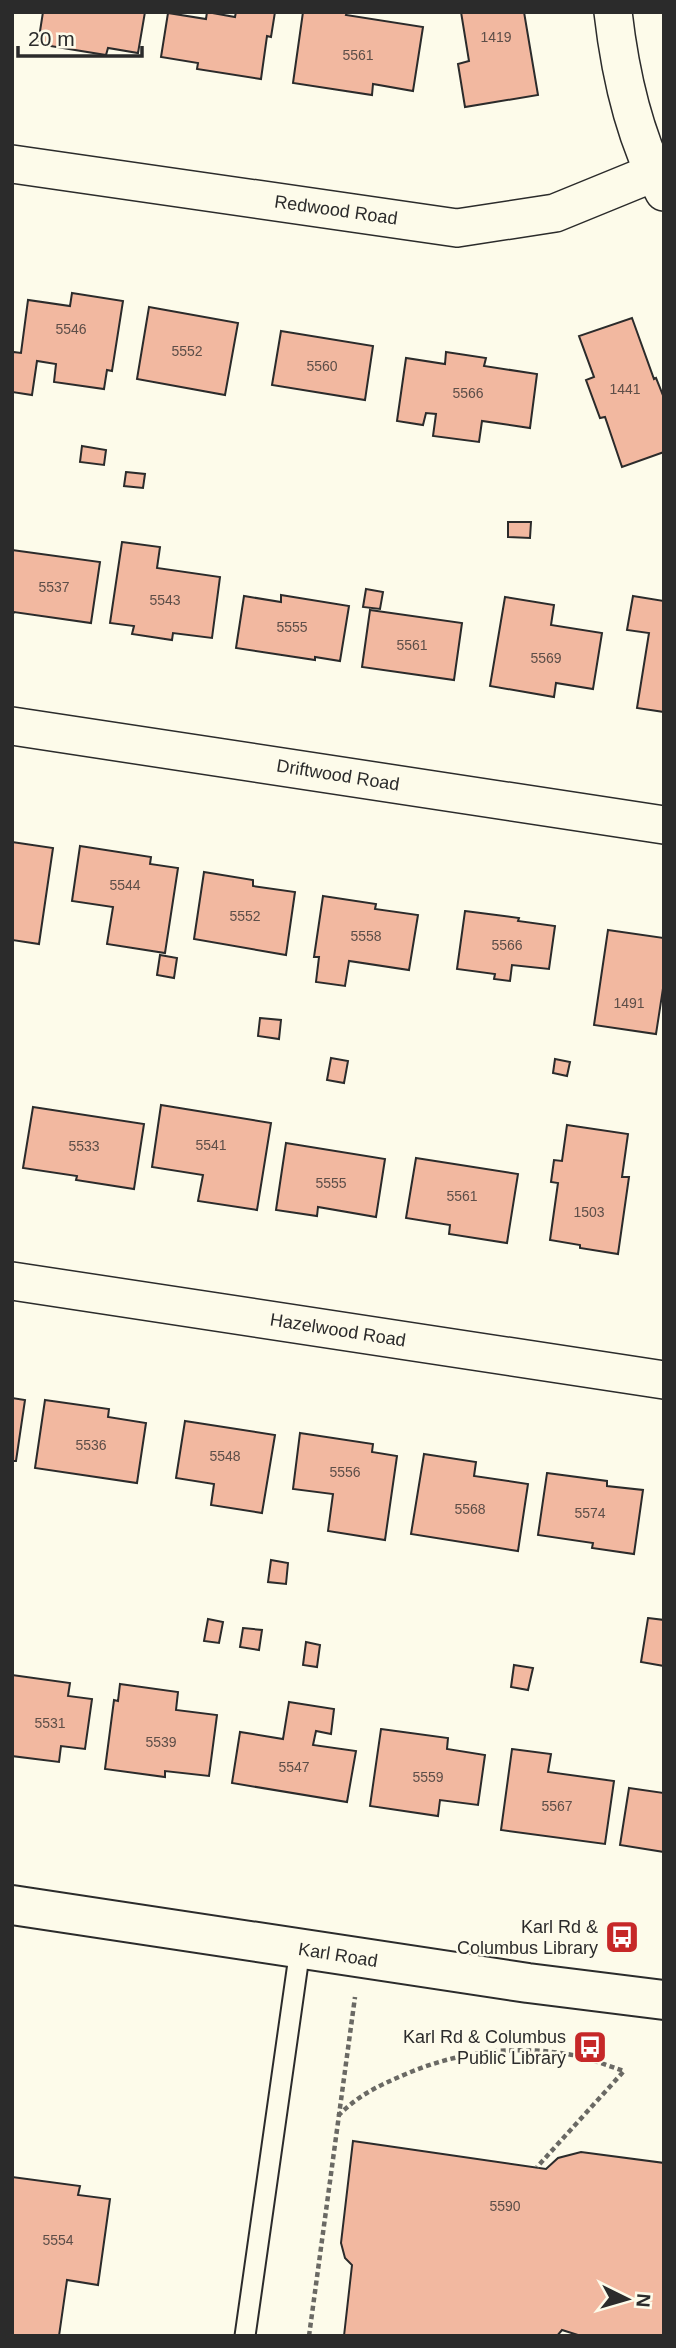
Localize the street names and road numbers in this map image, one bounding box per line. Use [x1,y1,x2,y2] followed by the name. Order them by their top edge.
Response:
[273,191,399,229] street label: Redwood Road
[275,755,401,795] street label: Driftwood Road
[269,1309,407,1351] street label: Hazelwood Road
[297,1939,379,1971] street label: Karl Road

